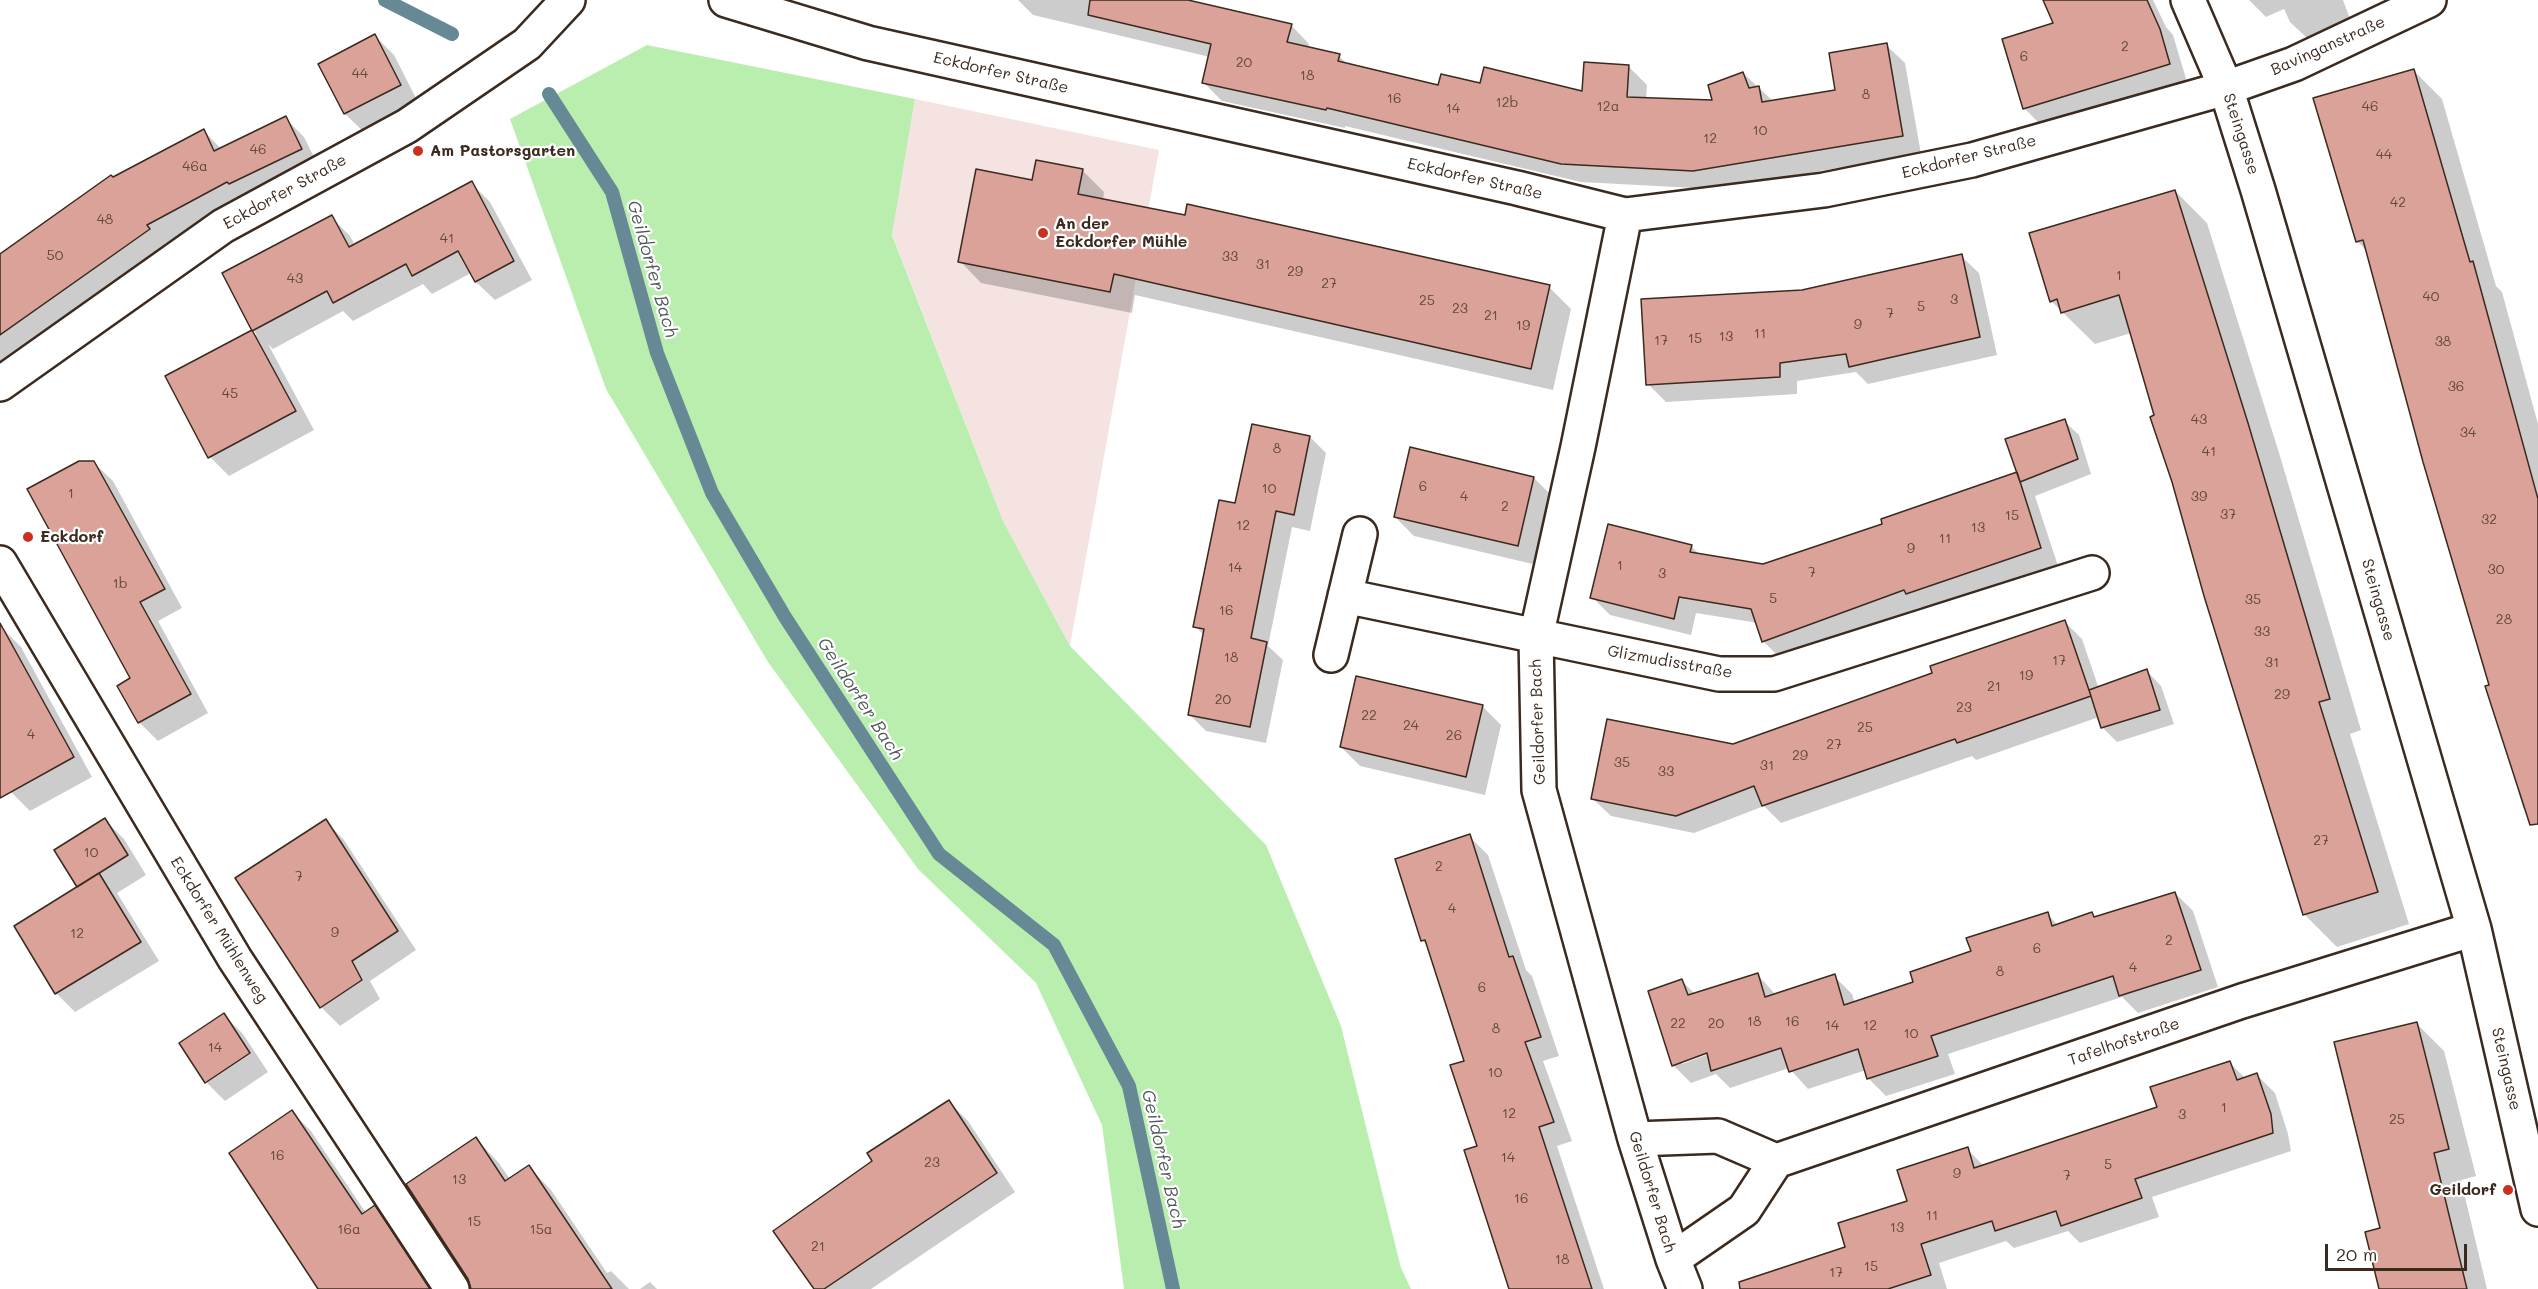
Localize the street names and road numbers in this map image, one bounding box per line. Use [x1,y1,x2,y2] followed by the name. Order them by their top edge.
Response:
[2268,12,2388,80] street label: Bavinganstraße
[932,48,1070,98] street label: Eckdorfer Straße
[2219,91,2263,177] street label: Steingasse
[1900,131,2038,183] street label: Eckdorfer Straße
[220,150,350,234] street label: Eckdorfer Straße
[1406,154,1544,204] street label: Eckdorfer Straße
[2357,557,2399,643] street label: Steingasse
[1606,642,1734,682] street label: Glizmudisstraße
[1526,659,1550,785] street label: Geildorfer Bach
[166,853,272,1007] street label: Eckdorfer Mühlenweg
[2066,1014,2182,1070] street label: Tafelhofstraße
[2487,1026,2525,1112] street label: Steingasse
[1624,1129,1680,1255] street label: Geildorfer Bach

